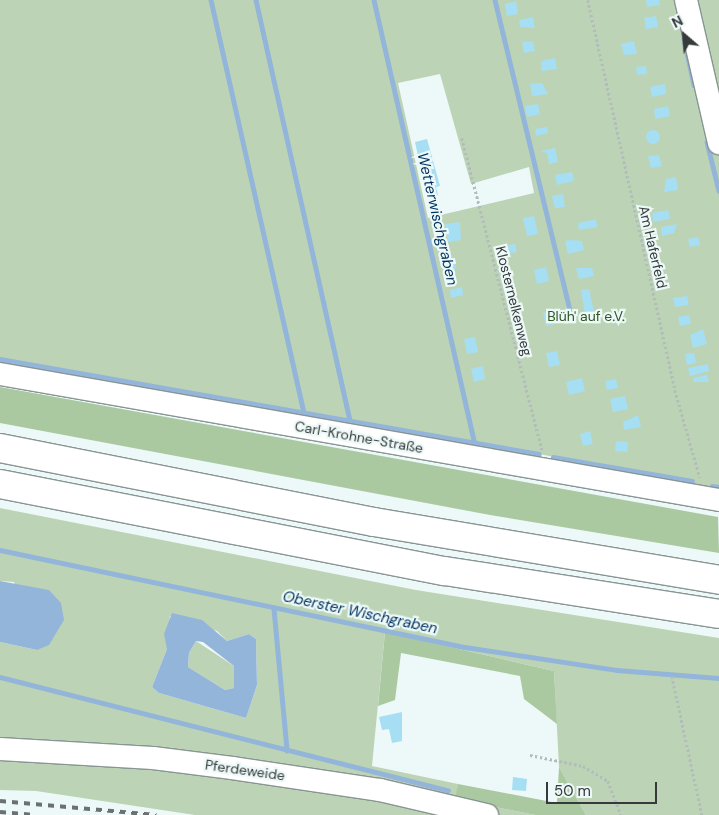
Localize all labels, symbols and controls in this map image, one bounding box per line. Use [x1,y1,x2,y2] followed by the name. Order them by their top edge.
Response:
[659,10,709,60] north arrow
[669,11,686,32] text: N
[413,151,461,287] water label: Wetterwischgraben
[635,204,671,290] street label: Am Haferfeld
[492,244,536,358] street label: Klosternelkenweg
[547,308,625,324] park label: Blüh' auf e.V.
[294,417,424,457] street label: Carl-Krohne-Straße
[281,588,439,638] water label: Oberster Wischgraben
[204,756,286,784] street label: Pferdeweide
[549,772,660,804] scale bar
[554,781,591,801] text: 50 m

